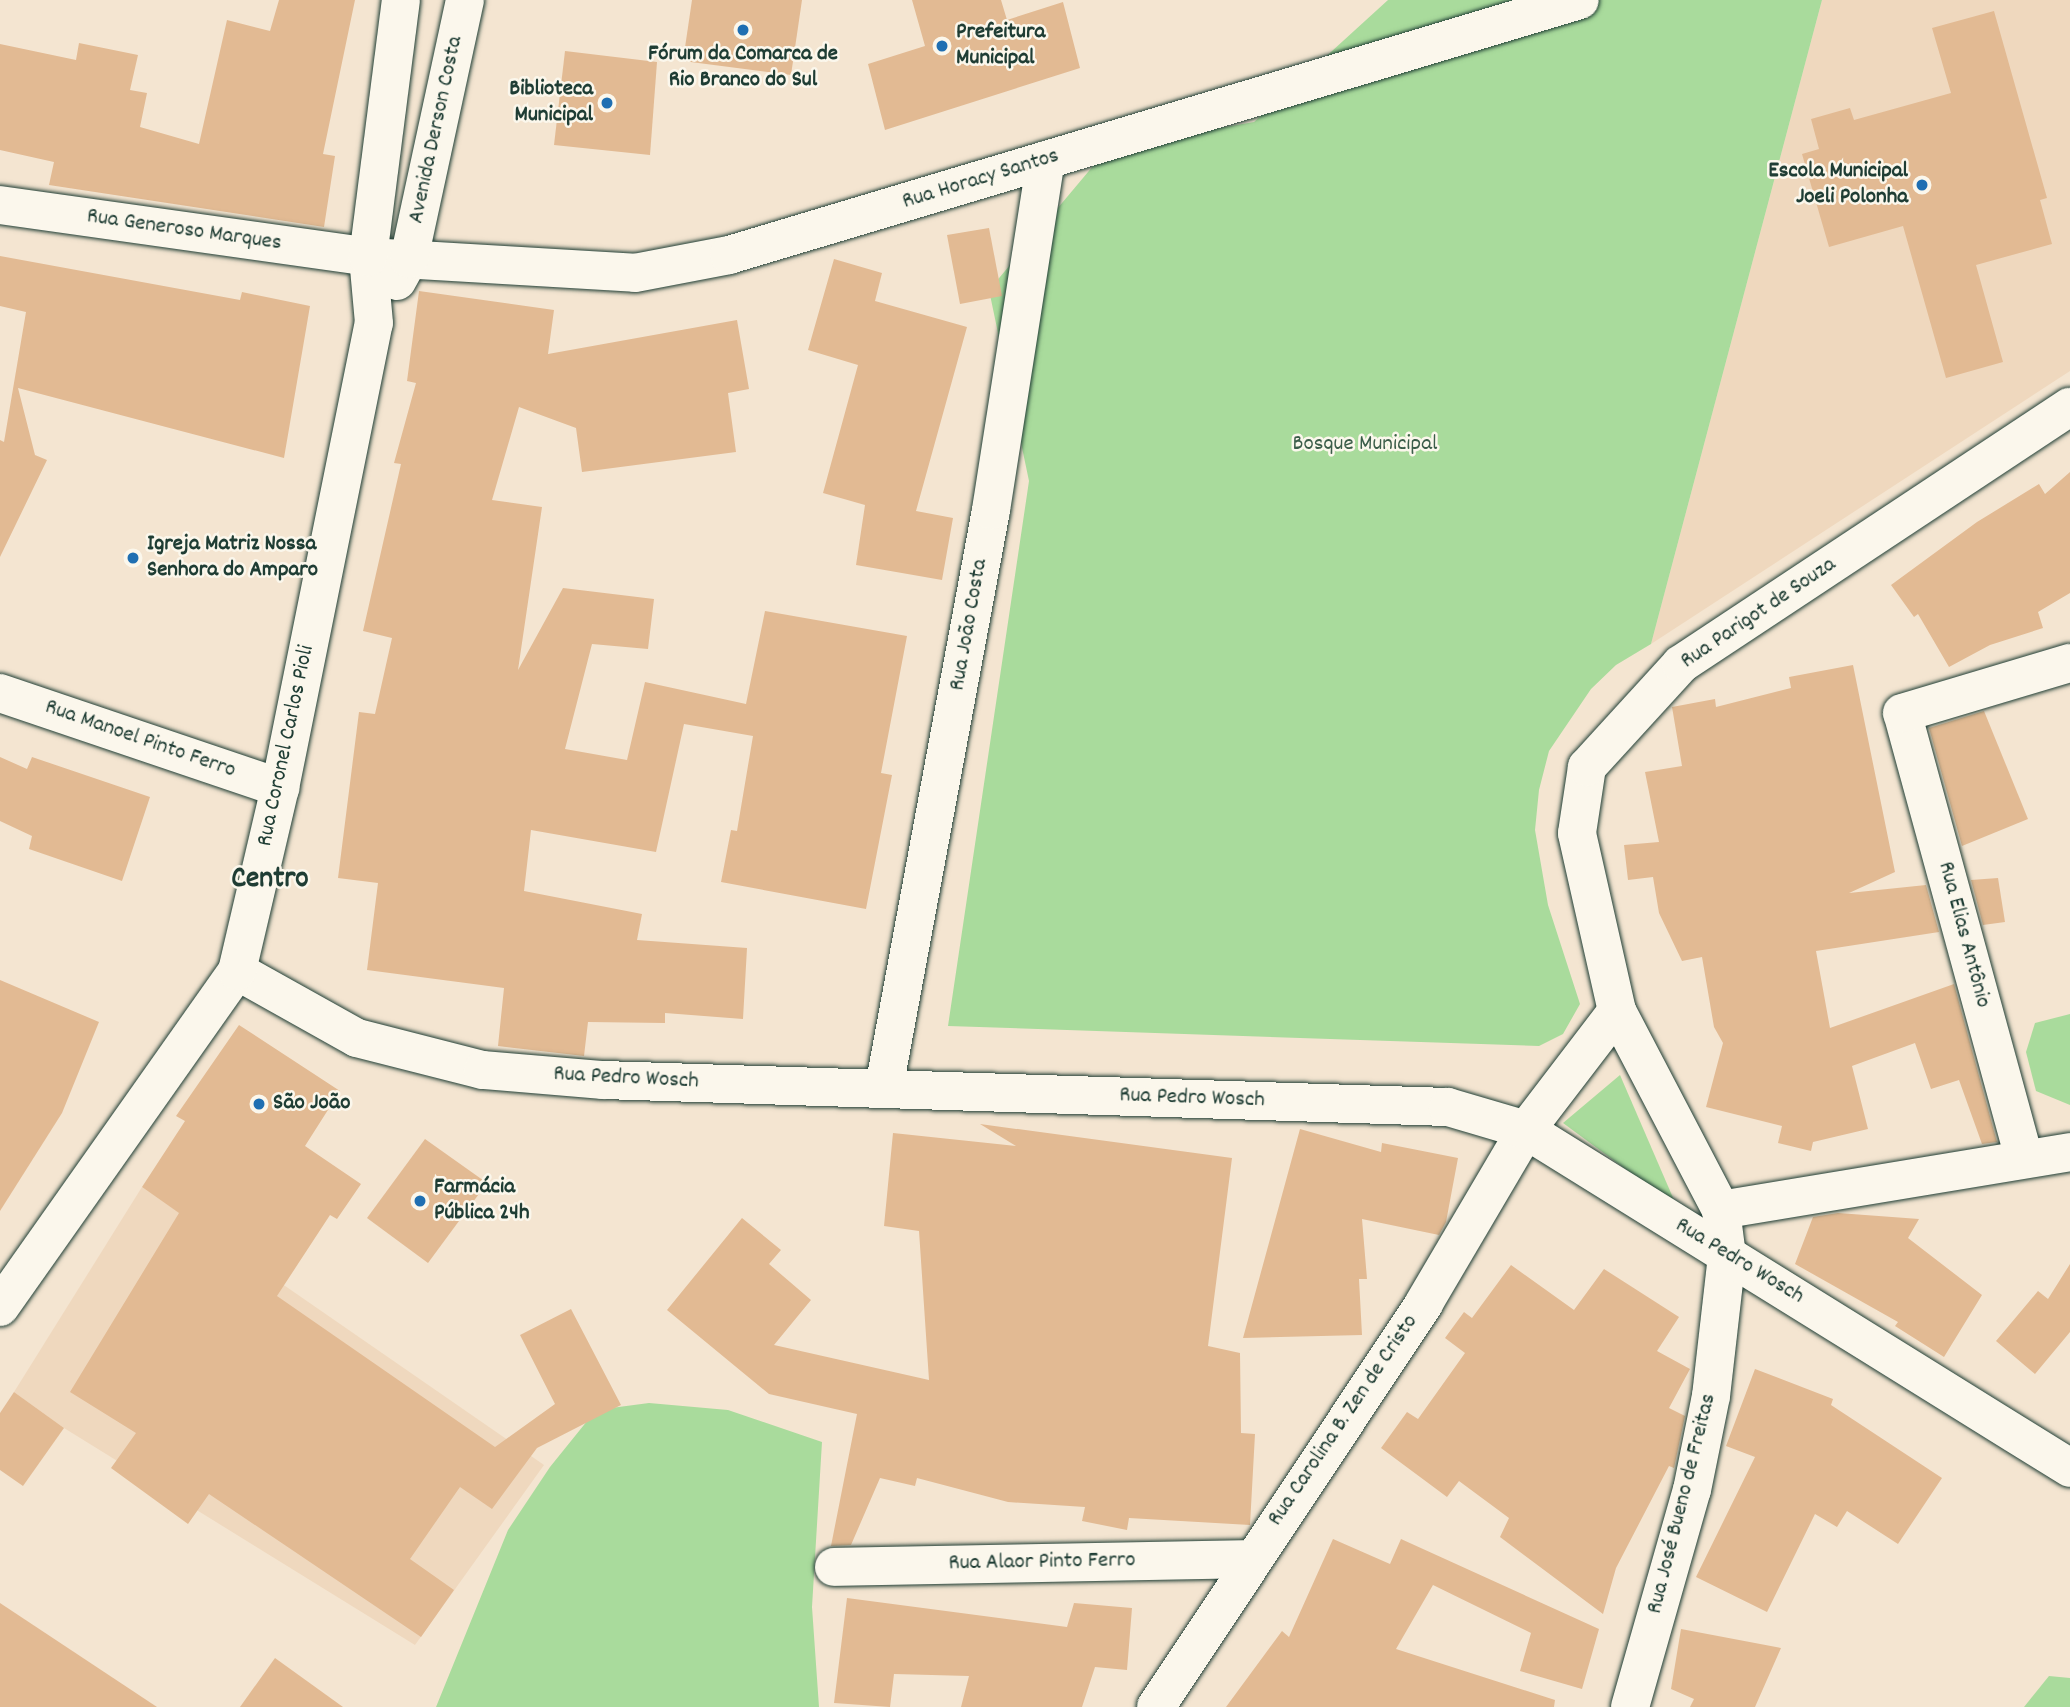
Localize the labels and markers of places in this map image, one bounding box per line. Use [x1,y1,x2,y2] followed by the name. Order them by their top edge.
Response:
[956,19,1045,73] place label: Prefeitura Municipal
[735,22,751,38] marker: Fórum da Comarca de Rio Branco do Sul
[934,38,950,54] marker: Prefeitura Municipal
[648,41,838,95] place label: Fórum da Comarca de Rio Branco do Sul
[509,76,593,130] place label: Biblioteca Municipal
[599,95,615,111] marker: Biblioteca Municipal
[1768,158,1908,212] place label: Escola Municipal Joeli Polonha
[1914,177,1930,193] marker: Escola Municipal Joeli Polonha
[147,531,318,585] place label: Igreja Matriz Nossa Senhora do Amparo
[125,550,141,566] marker: Igreja Matriz Nossa Senhora do Amparo
[273,1090,350,1118] place label: São João
[251,1096,267,1112] marker: São João
[434,1174,529,1228] place label: Farmácia Pública 24h
[412,1193,428,1209] marker: Farmácia Pública 24h

